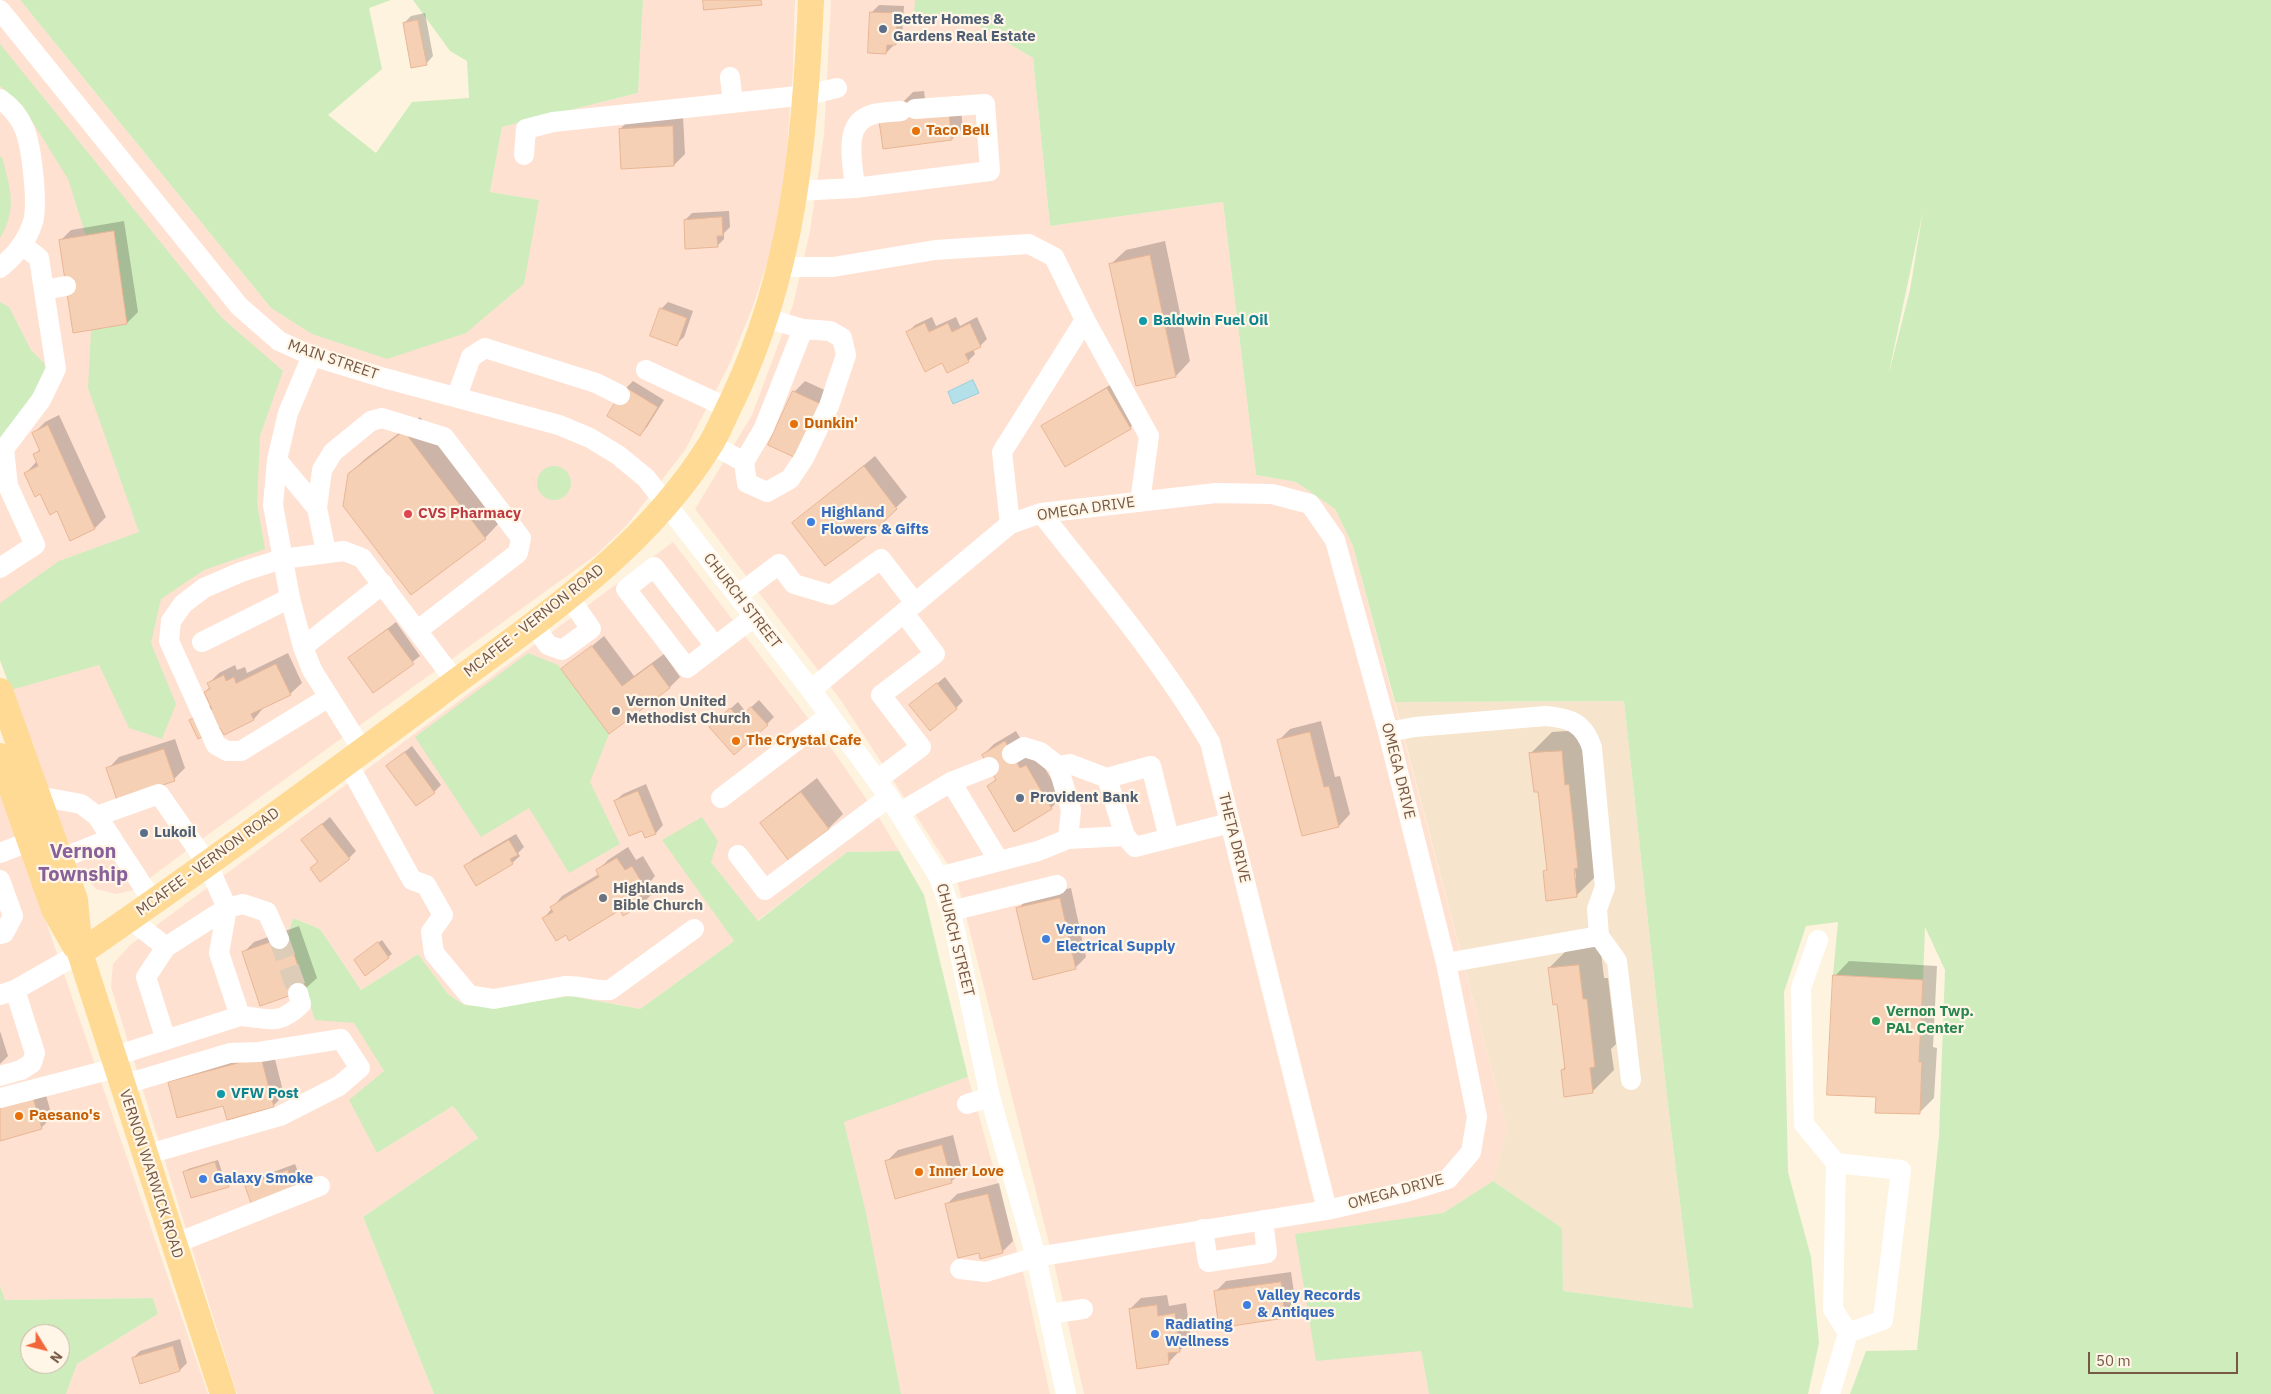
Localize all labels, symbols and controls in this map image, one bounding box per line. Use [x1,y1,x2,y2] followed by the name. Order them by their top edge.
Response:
[893,11,1036,46] place label: Better Homes & Gardens Real Estate
[877,23,889,35] marker: Better Homes & Gardens Real Estate
[926,122,989,140] place label: Taco Bell
[910,125,922,137] marker: Taco Bell
[1153,312,1268,330] place label: Baldwin Fuel Oil
[1137,315,1149,327] marker: Baldwin Fuel Oil
[285,336,381,384] street label: MAIN STREET
[804,415,858,433] place label: Dunkin'
[788,418,800,430] marker: Dunkin'
[1036,493,1136,525] street label: OMEGA DRIVE
[821,504,929,539] place label: Highland Flowers & Gifts
[418,505,521,523] place label: CVS Pharmacy
[402,508,414,520] marker: CVS Pharmacy
[805,516,817,528] marker: Highland Flowers & Gifts
[699,550,785,652] street label: CHURCH STREET
[461,561,607,681] street label: MCAFEE - VERNON ROAD
[626,693,750,728] place label: Vernon United Methodist Church
[610,705,622,717] marker: Vernon United Methodist Church
[1377,721,1419,821] street label: OMEGA DRIVE
[746,732,861,750] place label: The Crystal Cafe
[730,735,742,747] marker: The Crystal Cafe
[1030,789,1138,807] place label: Provident Bank
[1214,791,1254,885] street label: THETA DRIVE
[1014,792,1026,804] marker: Provident Bank
[133,804,283,920] street label: MCAFEE - VERNON ROAD
[154,824,196,842] place label: Lukoil
[138,827,150,839] marker: Lukoil
[38,840,128,887] district label: Vernon Township
[613,880,703,915] place label: Highlands Bible Church
[932,882,978,998] street label: CHURCH STREET
[597,892,609,904] marker: Highlands Bible Church
[1056,921,1175,956] place label: Vernon Electrical Supply
[1040,933,1052,945] marker: Vernon Electrical Supply
[1886,1003,1974,1038] place label: Vernon Twp. PAL Center
[1870,1015,1882,1027] marker: Vernon Twp. PAL Center
[231,1085,299,1103] place label: VFW Post
[115,1087,187,1261] street label: VERNON WARWICK ROAD
[215,1088,227,1100] marker: VFW Post
[29,1107,100,1125] place label: Paesano's
[13,1110,25,1122] marker: Paesano's
[929,1163,1004,1181] place label: Inner Love
[913,1166,925,1178] marker: Inner Love
[213,1170,313,1188] place label: Galaxy Smoke
[1346,1171,1446,1213] street label: OMEGA DRIVE
[197,1173,209,1185] marker: Galaxy Smoke
[1257,1287,1361,1322] place label: Valley Records & Antiques
[1241,1299,1253,1311] marker: Valley Records & Antiques
[1165,1316,1233,1351] place label: Radiating Wellness
[20,1324,70,1374] north arrow
[1149,1328,1161,1340] marker: Radiating Wellness
[2091,1342,2241,1374] scale bar
[46,1348,67,1367] text: N
[2096,1351,2131,1370] text: 50 m

